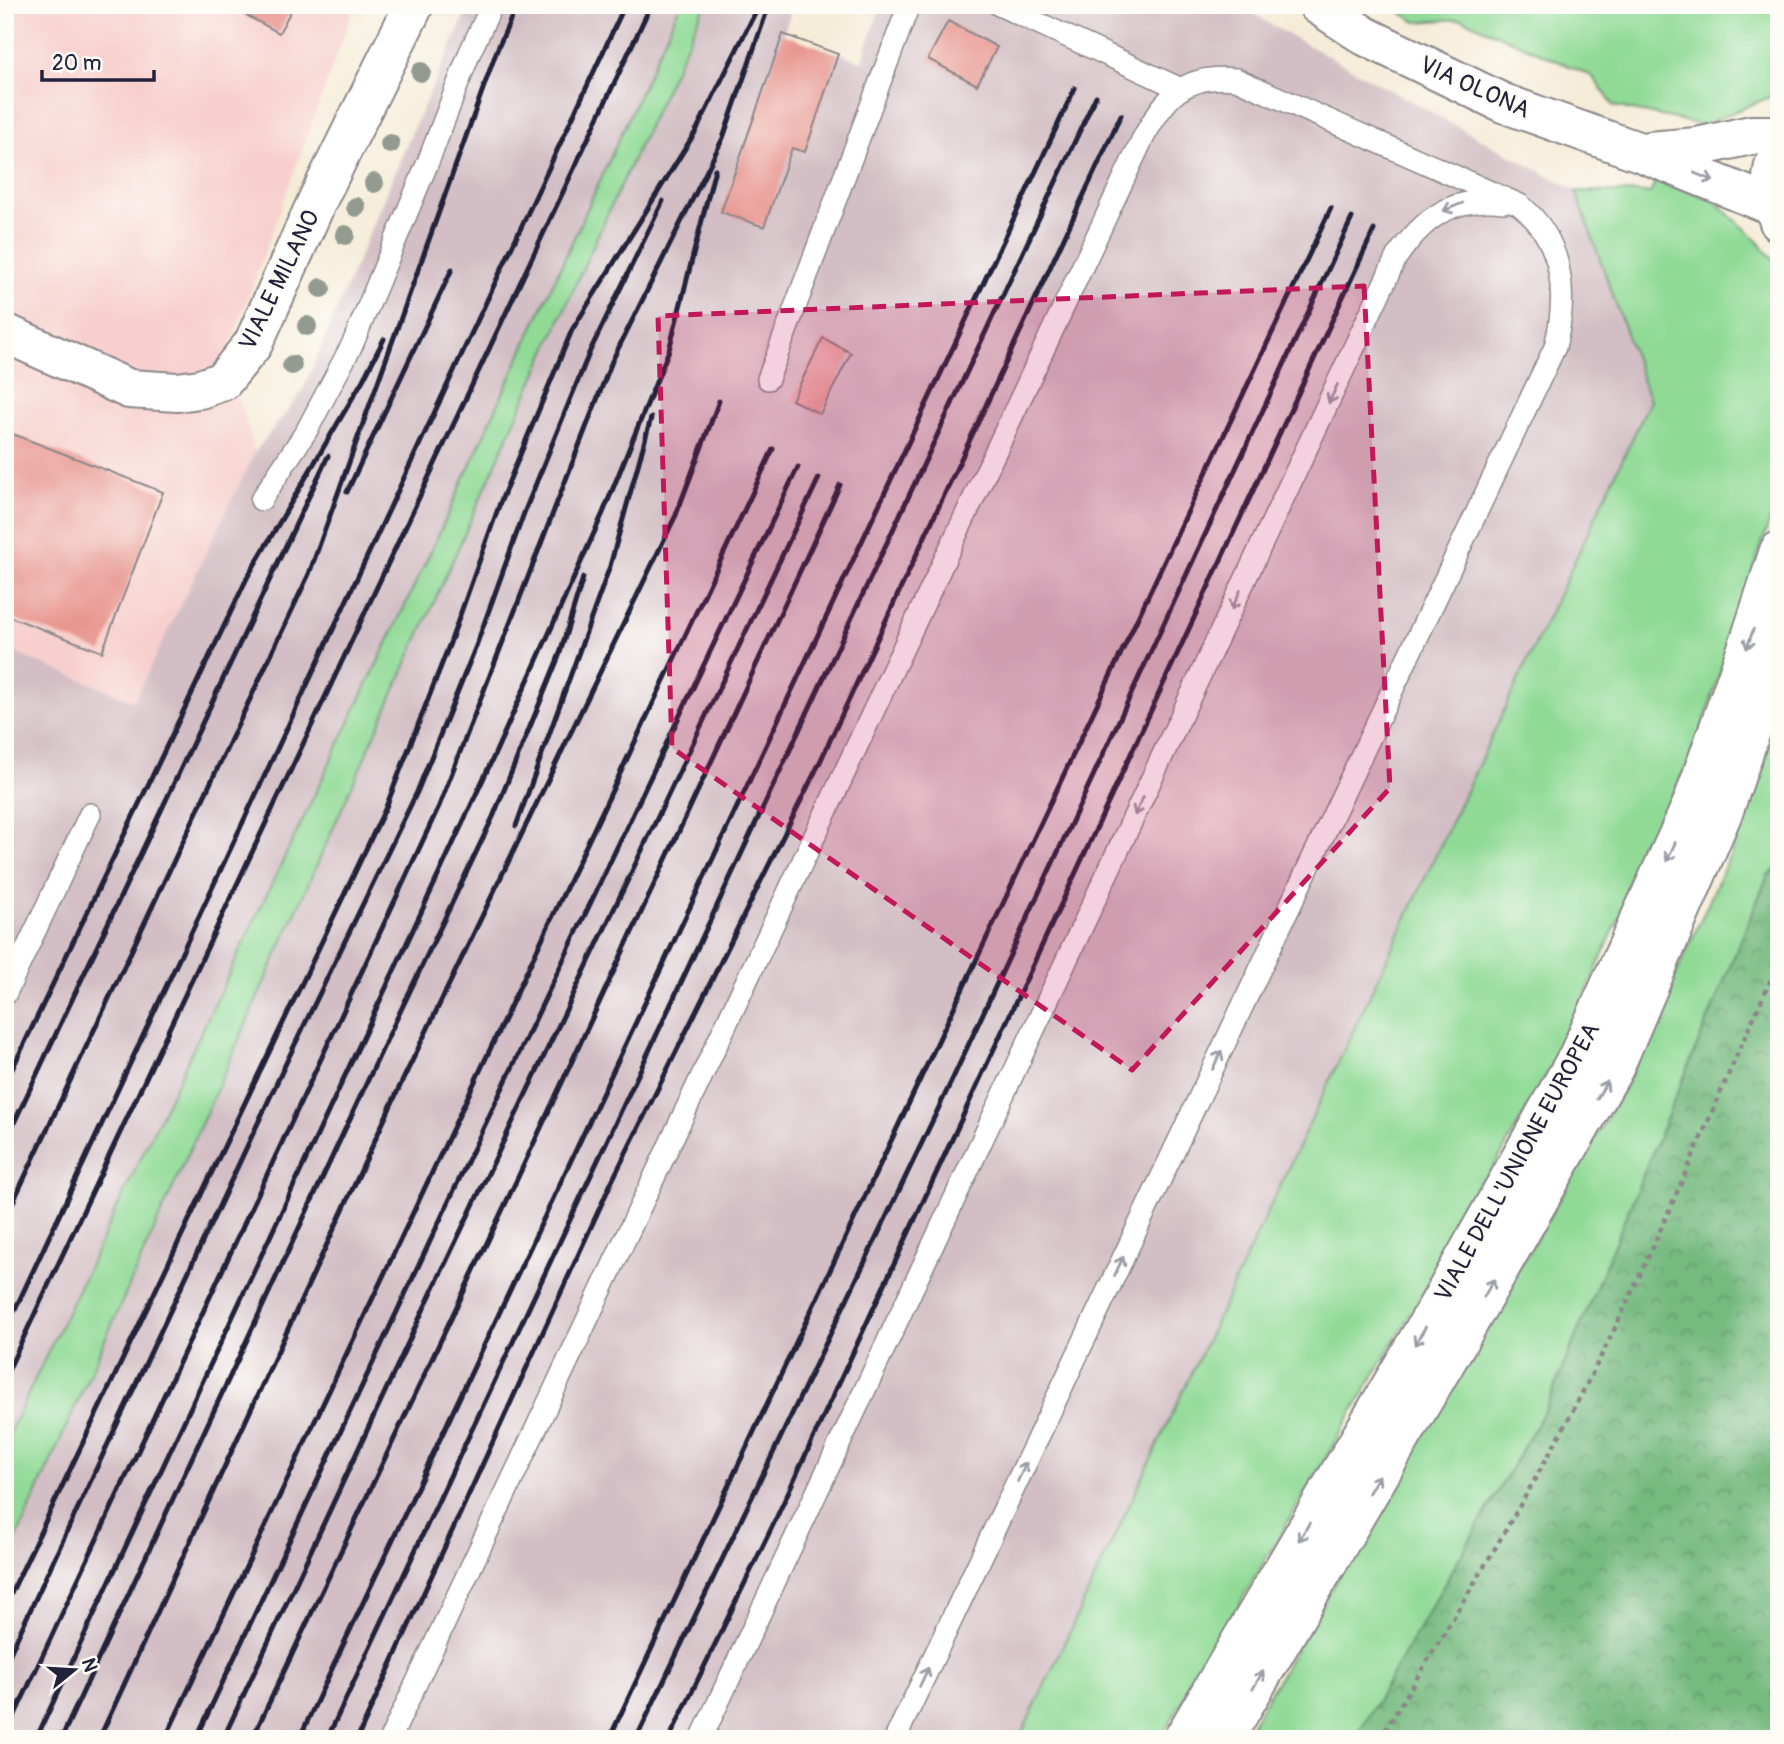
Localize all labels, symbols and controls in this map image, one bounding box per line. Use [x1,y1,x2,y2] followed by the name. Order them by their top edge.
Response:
[42,38,154,82] scale bar
[52,50,101,77] text: 20 m
[1415,50,1534,125] street label: VIA OLONA
[1693,171,1714,184] one-way arrow
[1443,202,1464,215] one-way arrow
[233,205,326,355] street label: VIALE MILANO
[1326,383,1339,404] one-way arrow
[1229,589,1242,610] one-way arrow
[1743,628,1756,650] one-way arrow
[1132,795,1145,816] one-way arrow
[1664,841,1677,862] one-way arrow
[1429,1018,1606,1307] street label: VIALE DELL'UNIONE EUROPEA
[1211,1050,1224,1071] one-way arrow
[1595,1080,1609,1100] one-way arrow
[1113,1256,1126,1277] one-way arrow
[1482,1278,1496,1298] one-way arrow
[1413,1326,1427,1346] one-way arrow
[1016,1461,1029,1482] one-way arrow
[1367,1474,1381,1494] one-way arrow
[1297,1522,1311,1542] one-way arrow
[38,1636,108,1706] north arrow
[76,1655,103,1675] text: N
[918,1667,931,1688] one-way arrow
[1252,1670,1266,1690] one-way arrow

